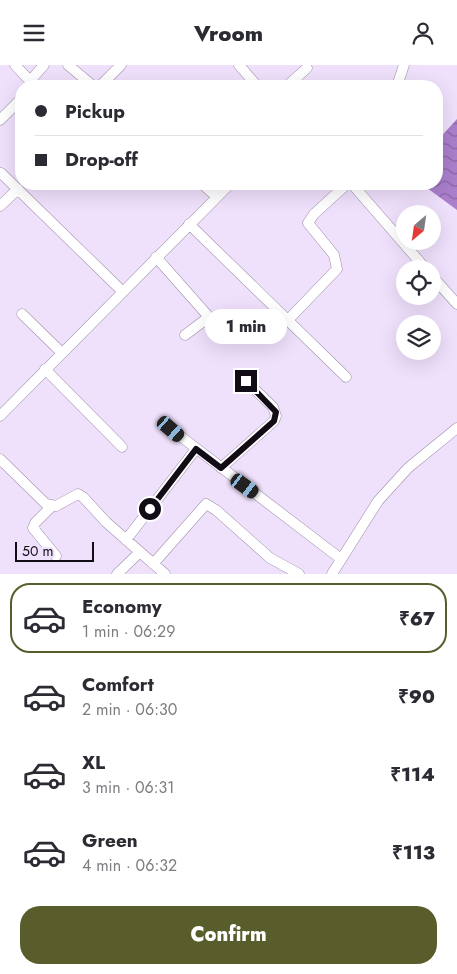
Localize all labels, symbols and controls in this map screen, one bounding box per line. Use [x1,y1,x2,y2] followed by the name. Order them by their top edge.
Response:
[194,17,263,49] text: Vroom
[20,19,48,47] icon: menu
[409,19,437,47] icon: person
[65,98,125,125] text: Pickup
[65,146,138,173] text: Drop-off
[396,205,441,250] north arrow
[396,205,441,360] map controls
[396,260,441,305] button: locate
[205,309,287,343] callout: 1 min
[226,315,266,338] text: 1 min
[396,315,441,360] button: layers
[235,370,257,392] route end
[154,413,187,445] car
[228,471,261,501] car
[139,498,161,520] route start
[15,539,94,562] scale bar
[22,541,53,561] text: 50 m
[82,593,162,620] text: Economy
[22,596,67,641] icon: car
[399,605,435,632] text: ₹67
[82,620,175,643] text: 1 min · 06:29
[82,671,154,698] text: Comfort
[22,674,67,719] icon: car
[398,683,435,710] text: ₹90
[82,698,177,721] text: 2 min · 06:30
[82,749,105,776] text: XL
[22,752,67,797] icon: car
[390,761,435,788] text: ₹114
[82,776,175,799] text: 3 min · 06:31
[82,827,138,854] text: Green
[22,830,67,875] icon: car
[392,839,435,866] text: ₹113
[82,854,177,877] text: 4 min · 06:32
[20,906,437,964] button: Confirm

